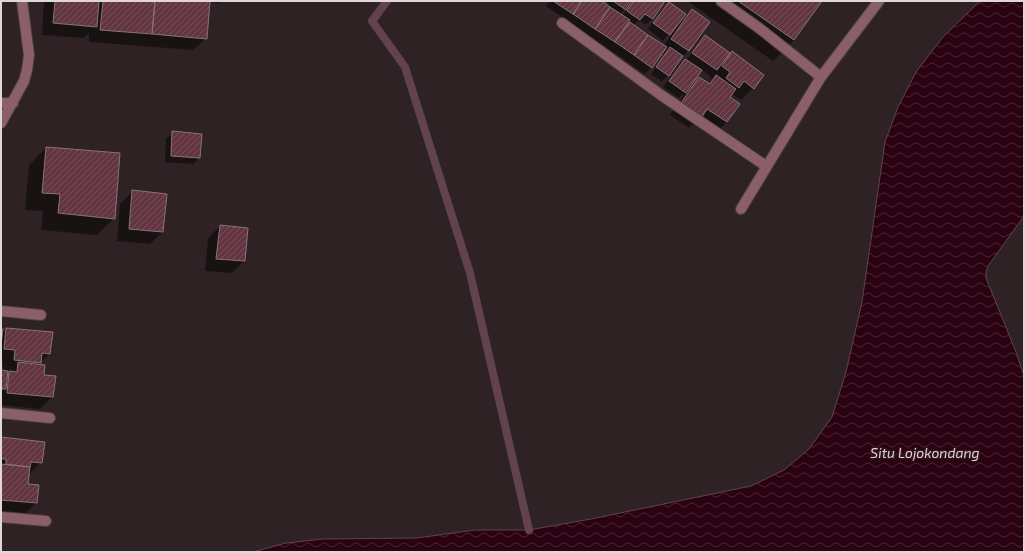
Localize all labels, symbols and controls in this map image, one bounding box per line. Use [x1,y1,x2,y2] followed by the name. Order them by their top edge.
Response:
[870,444,980,461] water label: Situ Lojokondang

